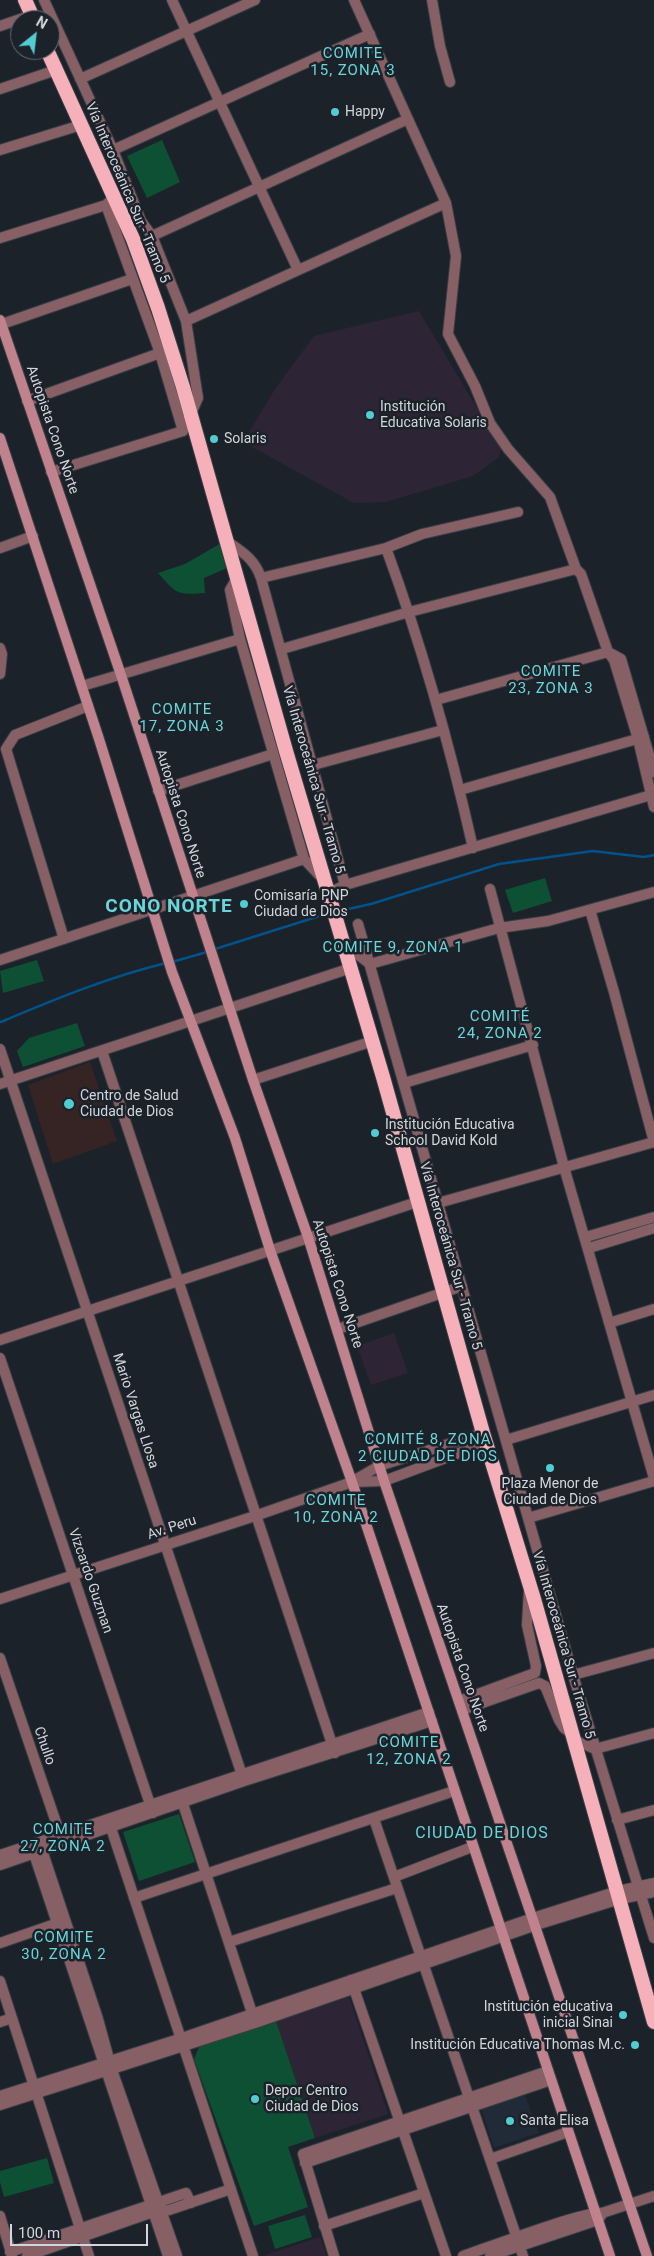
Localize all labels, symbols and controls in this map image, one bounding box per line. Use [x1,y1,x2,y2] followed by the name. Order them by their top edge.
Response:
[10,10,60,60] north arrow
[34,13,50,32] text: N
[309,45,397,80] district label: COMITE 15, ZONA 3
[81,100,173,286] street label: Vía Interoceánica Sur - Tramo 5
[345,104,385,120] place label: Happy
[329,106,341,118] marker: Happy
[22,364,82,496] street label: Autopista Cono Norte
[380,399,487,432] place label: Institución Educativa Solaris
[364,409,376,421] marker: Institución Educativa Solaris
[224,431,267,447] place label: Solaris
[208,433,220,445] marker: Solaris
[507,663,595,698] district label: COMITE 23, ZONA 3
[278,684,348,876] street label: Vía Interoceánica Sur - Tramo 5
[138,701,226,736] district label: COMITE 17, ZONA 3
[151,747,209,881] street label: Autopista Cono Norte
[254,888,349,920] place label: Comisaría PNP Ciudad de Dios
[104,896,234,918] district label: CONO NORTE
[238,898,250,910] marker: Comisaría PNP Ciudad de Dios
[320,939,466,957] district label: COMITE 9, ZONA 1
[456,1008,544,1043] district label: COMITÉ 24, ZONA 2
[80,1088,179,1120] place label: Centro de Salud Ciudad de Dios
[62,1097,76,1111] marker: Centro de Salud Ciudad de Dios
[385,1117,515,1150] place label: Institución Educativa School David Kold
[369,1127,381,1139] marker: Institución Educativa School David Kold
[415,1160,485,1352] street label: Vía Interoceánica Sur - Tramo 5
[308,1217,366,1351] street label: Autopista Cono Norte
[108,1351,162,1471] street label: Mario Vargas Llosa
[356,1431,500,1466] district label: COMITÉ 8, ZONA 2 CIUDAD DE DIOS
[544,1462,556,1474] marker: Plaza Menor de Ciudad de Dios
[502,1476,598,1508] place label: Plaza Menor de Ciudad de Dios
[292,1492,380,1527] district label: COMITE 10, ZONA 2
[145,1512,199,1544] street label: Av. Peru
[64,1526,116,1636] street label: Vizcardo Guzman
[528,1549,598,1741] street label: Vía Interoceánica Sur - Tramo 5
[432,1602,492,1734] street label: Autopista Cono Norte
[30,1725,58,1767] street label: Chullo
[365,1734,453,1769] district label: COMITE 12, ZONA 2
[19,1821,107,1856] district label: COMITE 27, ZONA 2
[414,1824,550,1844] district label: CIUDAD DE DIOS
[20,1929,108,1964] district label: COMITE 30, ZONA 2
[484,1999,613,2031] place label: Institución educativa inicial Sinai
[617,2009,629,2021] marker: Institución educativa inicial Sinai
[410,2037,625,2053] place label: Institución Educativa Thomas M.c.
[629,2039,641,2051] marker: Institución Educativa Thomas M.c.
[265,2083,359,2116] place label: Depor Centro Ciudad de Dios
[249,2093,261,2105] marker: Depor Centro Ciudad de Dios
[520,2113,589,2129] place label: Santa Elisa
[504,2115,516,2127] marker: Santa Elisa
[12,2214,150,2246] scale bar
[18,2224,60,2242] text: 100 m

